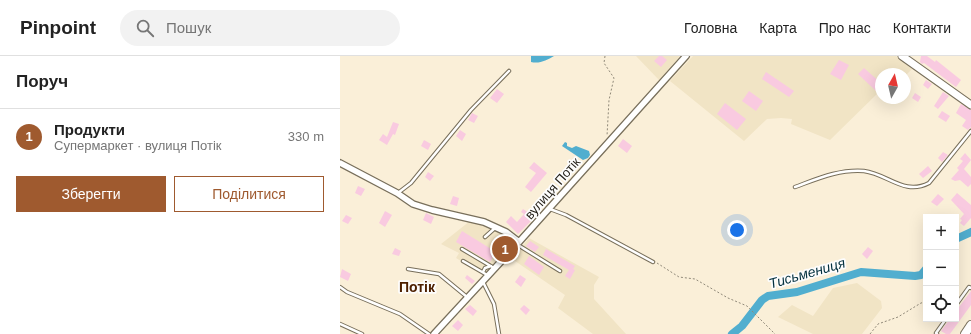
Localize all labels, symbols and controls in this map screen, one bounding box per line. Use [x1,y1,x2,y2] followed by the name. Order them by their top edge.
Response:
[120,10,400,46] search box
[20,17,96,38] text: Pinpoint
[134,17,156,39] icon: search
[166,19,211,36] text: Пошук
[684,20,737,36] text: Головна
[759,20,797,36] text: Карта
[819,20,871,36] text: Про нас
[893,20,951,36] text: Контакти
[875,68,911,104] north arrow
[16,72,68,91] text: Поруч
[54,121,125,138] text: Продукти
[25,129,33,144] text: 1
[288,129,324,144] text: 330 m
[54,138,222,153] text: Супермаркет · вулиця Потік
[522,154,583,222] street label: вулиця Потік
[16,176,166,212] button: Зберегти
[174,176,324,212] button: Поділитися
[923,214,959,322] map controls
[923,214,959,250] button: +
[727,220,747,240] your location
[492,234,518,264] pin: 1
[923,250,959,286] button: −
[767,254,847,292] water label: Тисьмениця
[399,279,436,295] district label: Потік
[923,286,959,322] button: locate

